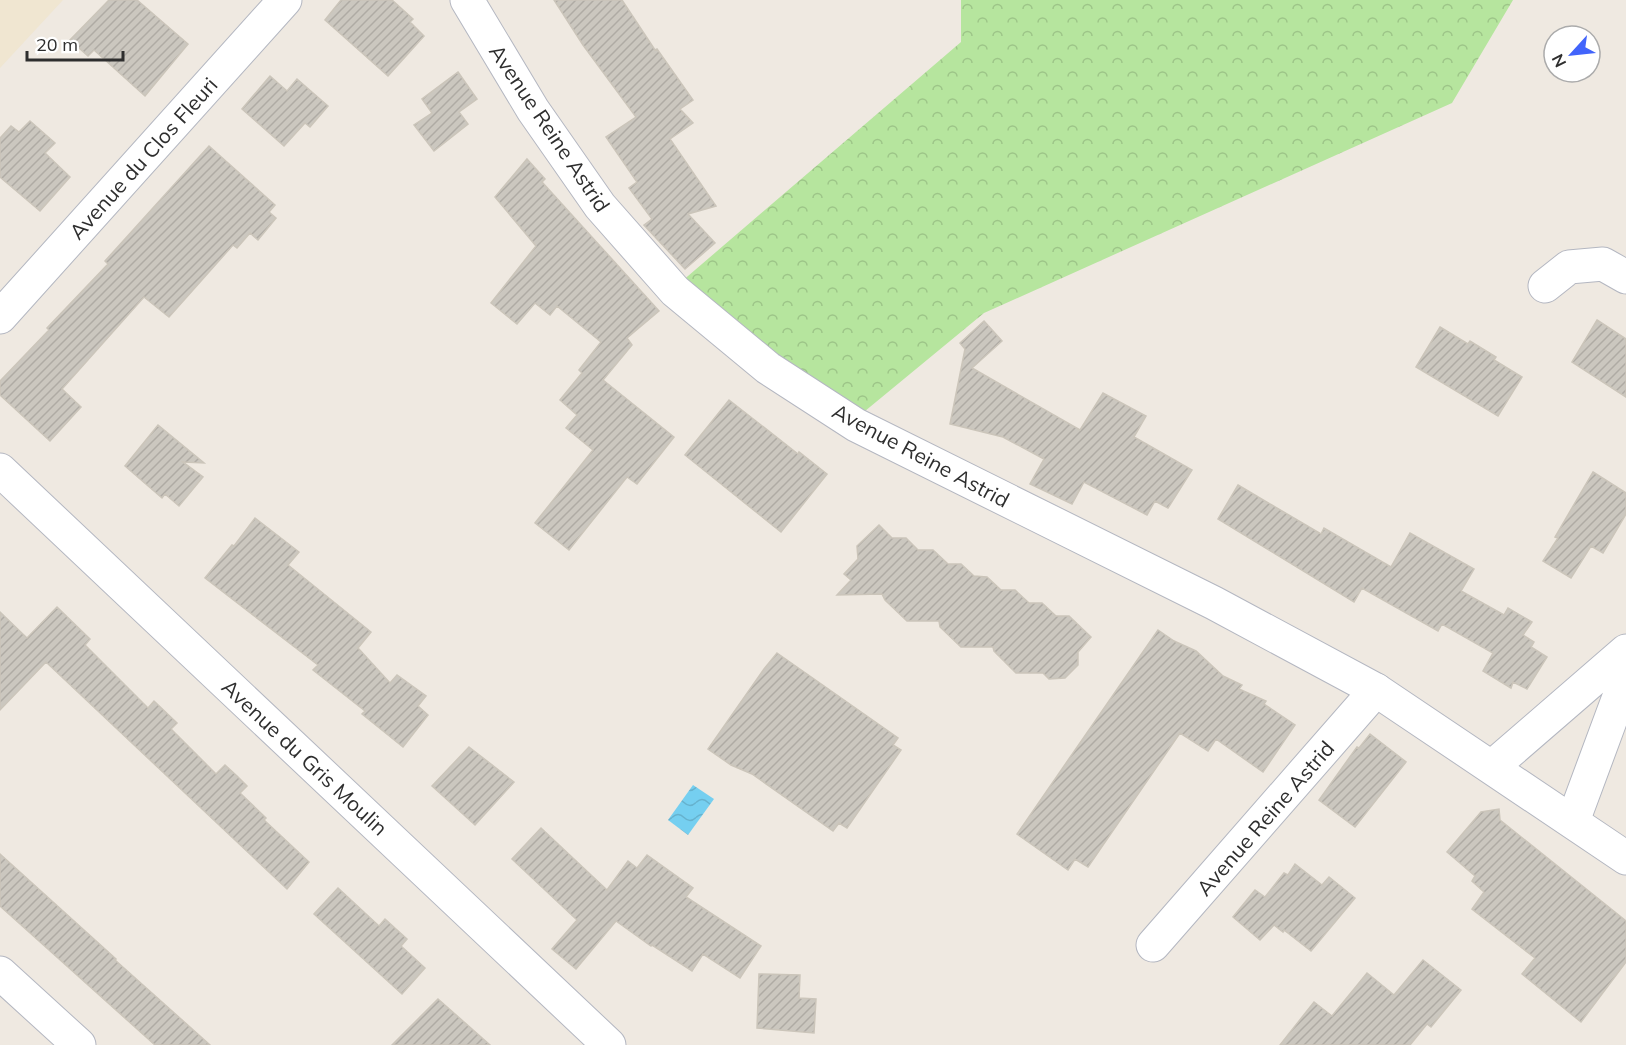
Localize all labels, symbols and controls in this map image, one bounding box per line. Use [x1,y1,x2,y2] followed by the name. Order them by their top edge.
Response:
[27,24,123,62] scale bar
[1542,24,1602,84] north arrow
[36,33,78,56] text: 20 m
[484,39,616,217] street label: Avenue Reine Astrid
[1547,51,1570,71] text: N
[63,72,223,244] street label: Avenue du Clos Fleuri
[828,397,1014,513] street label: Avenue Reine Astrid
[217,673,393,841] street label: Avenue du Gris Moulin
[1191,735,1339,901] street label: Avenue Reine Astrid

